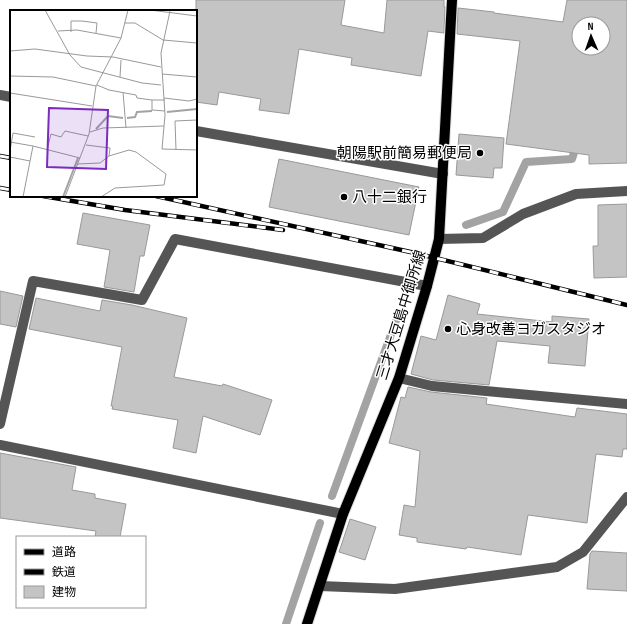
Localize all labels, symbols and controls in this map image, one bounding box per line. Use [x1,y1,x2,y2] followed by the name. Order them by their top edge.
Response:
[10,10,197,197] inset map
[571,16,611,56] north arrow
[588,20,594,33] text: N
[337,144,472,163] place label: 朝陽駅前簡易郵便局
[475,148,485,158] marker: 朝陽駅前簡易郵便局
[352,188,427,207] place label: 八十二銀行
[339,192,349,202] marker: 八十二銀行
[373,248,430,382] street label: 三才大豆島中御所線
[456,320,606,339] place label: 心身改善ヨガスタジオ
[443,324,453,334] marker: 心身改善ヨガスタジオ
[16,536,146,608] legend
[52,545,76,560] text: 道路
[52,565,76,580] text: 鉄道
[52,585,76,600] text: 建物

